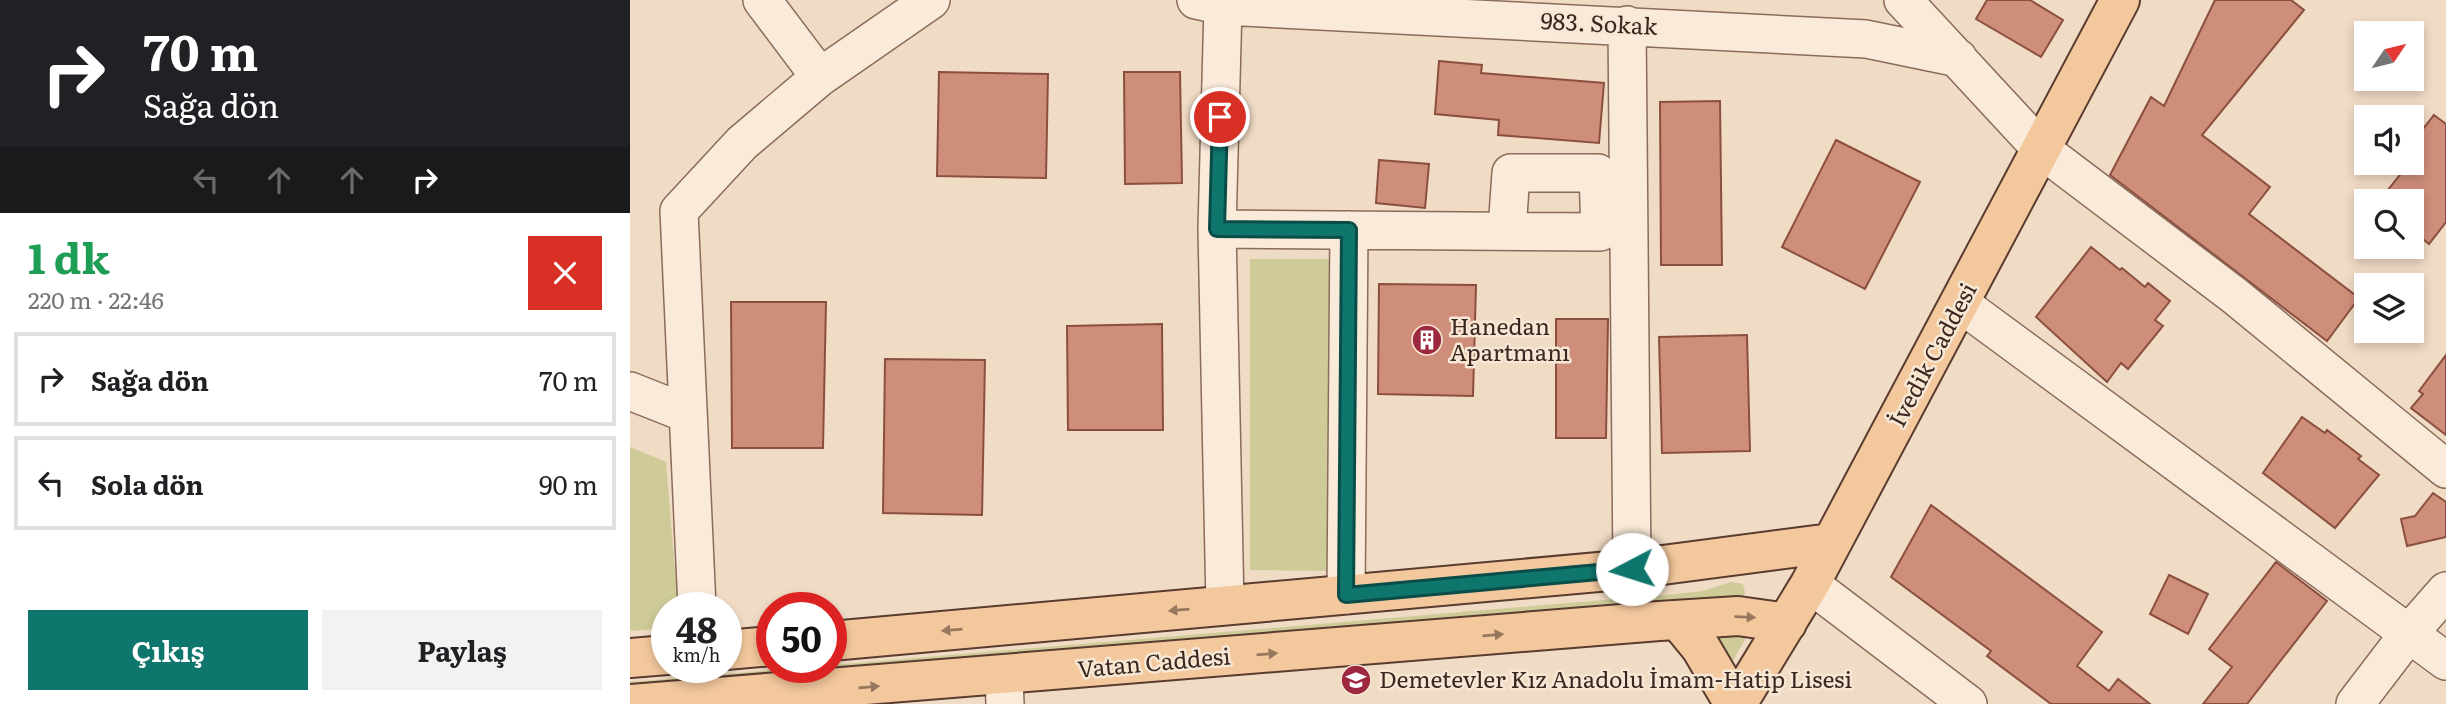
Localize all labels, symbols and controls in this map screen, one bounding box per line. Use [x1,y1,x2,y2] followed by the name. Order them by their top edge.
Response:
[1540,2,1659,42] street label: 983. Sokak
[143,13,258,86] text: 70 m
[2354,21,2424,91] north arrow
[2354,21,2424,343] map controls
[28,28,119,119] icon: right
[143,80,279,128] text: Sağa dön
[1190,87,1250,147] pin
[1201,98,1239,136] icon: arrive
[2354,105,2424,175] button: sound
[187,161,225,199] icon: left
[260,161,298,199] icon: ahead
[333,161,371,199] icon: ahead
[406,161,444,199] icon: right
[2354,189,2424,259] button: search
[28,225,110,287] text: 1 dk
[528,236,602,310] button: close
[2354,273,2424,343] button: layers
[1879,275,1984,432] street label: İvedik Caddesi
[28,282,164,316] text: 220 m · 22:46
[1450,308,1570,368] place label: Hanedan Apartmanı
[1410,323,1444,357] building icon: Hanedan Apartmanı
[32,360,70,398] icon: right
[91,360,209,399] text: Sağa dön
[539,360,598,399] text: 70 m
[32,464,70,502] icon: left
[91,464,204,503] text: Sola dön
[539,464,598,503] text: 90 m
[1595,532,1669,606] position arrow
[756,592,847,683] speed limit sign: 50
[676,602,717,654] text: 48
[1167,605,1189,616] one-way arrow
[28,610,308,690] button: Çıkış
[322,610,602,690] button: Paylaş
[1734,612,1756,623] one-way arrow
[941,625,963,636] one-way arrow
[1483,629,1505,640] one-way arrow
[1076,637,1232,685] street label: Vatan Caddesi
[673,641,720,668] text: km/h
[1256,648,1278,659] one-way arrow
[1379,661,1852,695] place label: Demetevler Kız Anadolu İmam-Hatip Lisesi
[1339,663,1373,697] school or university icon: Demetevler Kız Anadolu İmam-Hatip Lisesi
[858,681,880,692] one-way arrow

